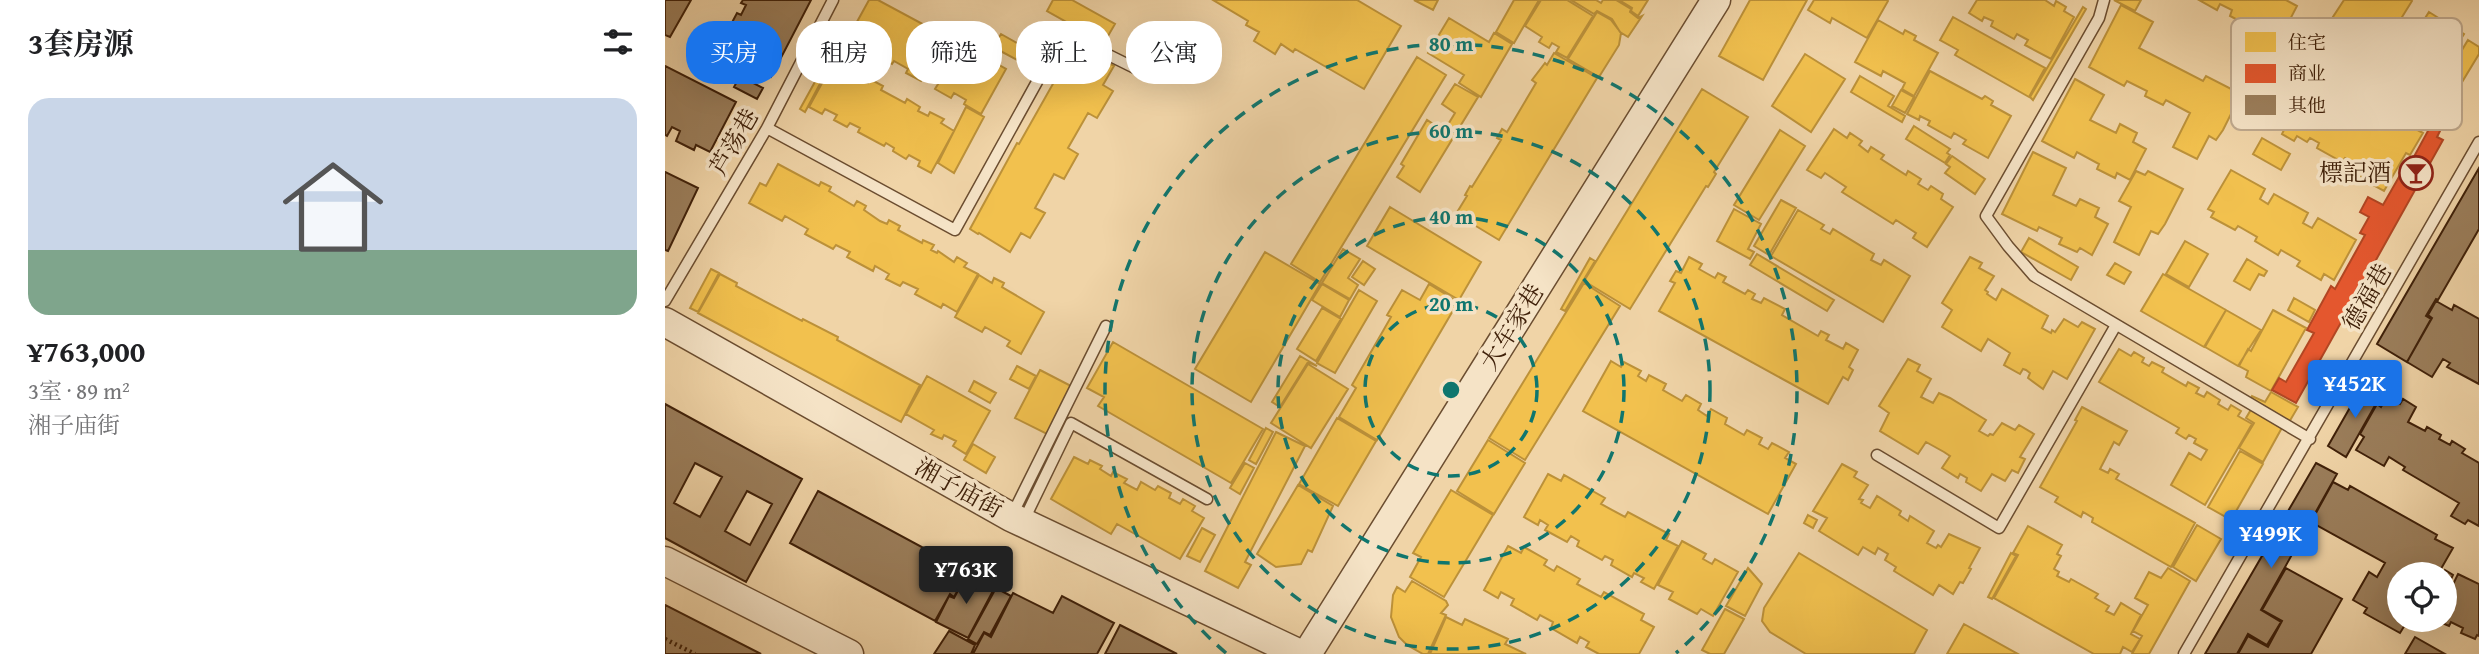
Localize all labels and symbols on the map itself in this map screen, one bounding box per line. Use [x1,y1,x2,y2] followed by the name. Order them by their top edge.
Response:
[2231,18,2462,130] legend
[1429,28,1473,59] text: 80 m
[2288,28,2326,56] text: 住宅
[2288,59,2326,87] text: 商业
[2288,91,2326,119] text: 其他
[700,102,767,182] street label: 芦荡巷
[1429,115,1473,146] text: 60 m
[2397,154,2435,192] bar icon: 標記酒
[2319,155,2391,190] place label: 標記酒
[1429,201,1473,232] text: 40 m
[2333,257,2400,337] street label: 德福巷
[1471,277,1552,377] street label: 大车家巷
[1429,288,1473,319] text: 20 m
[2306,360,2404,420] pin: ¥452K
[1439,378,1463,402] centre of rings
[909,449,1010,526] street label: 湘子庙街
[2222,510,2320,570] pin: ¥499K
[917,546,1015,606] pin: ¥763K

